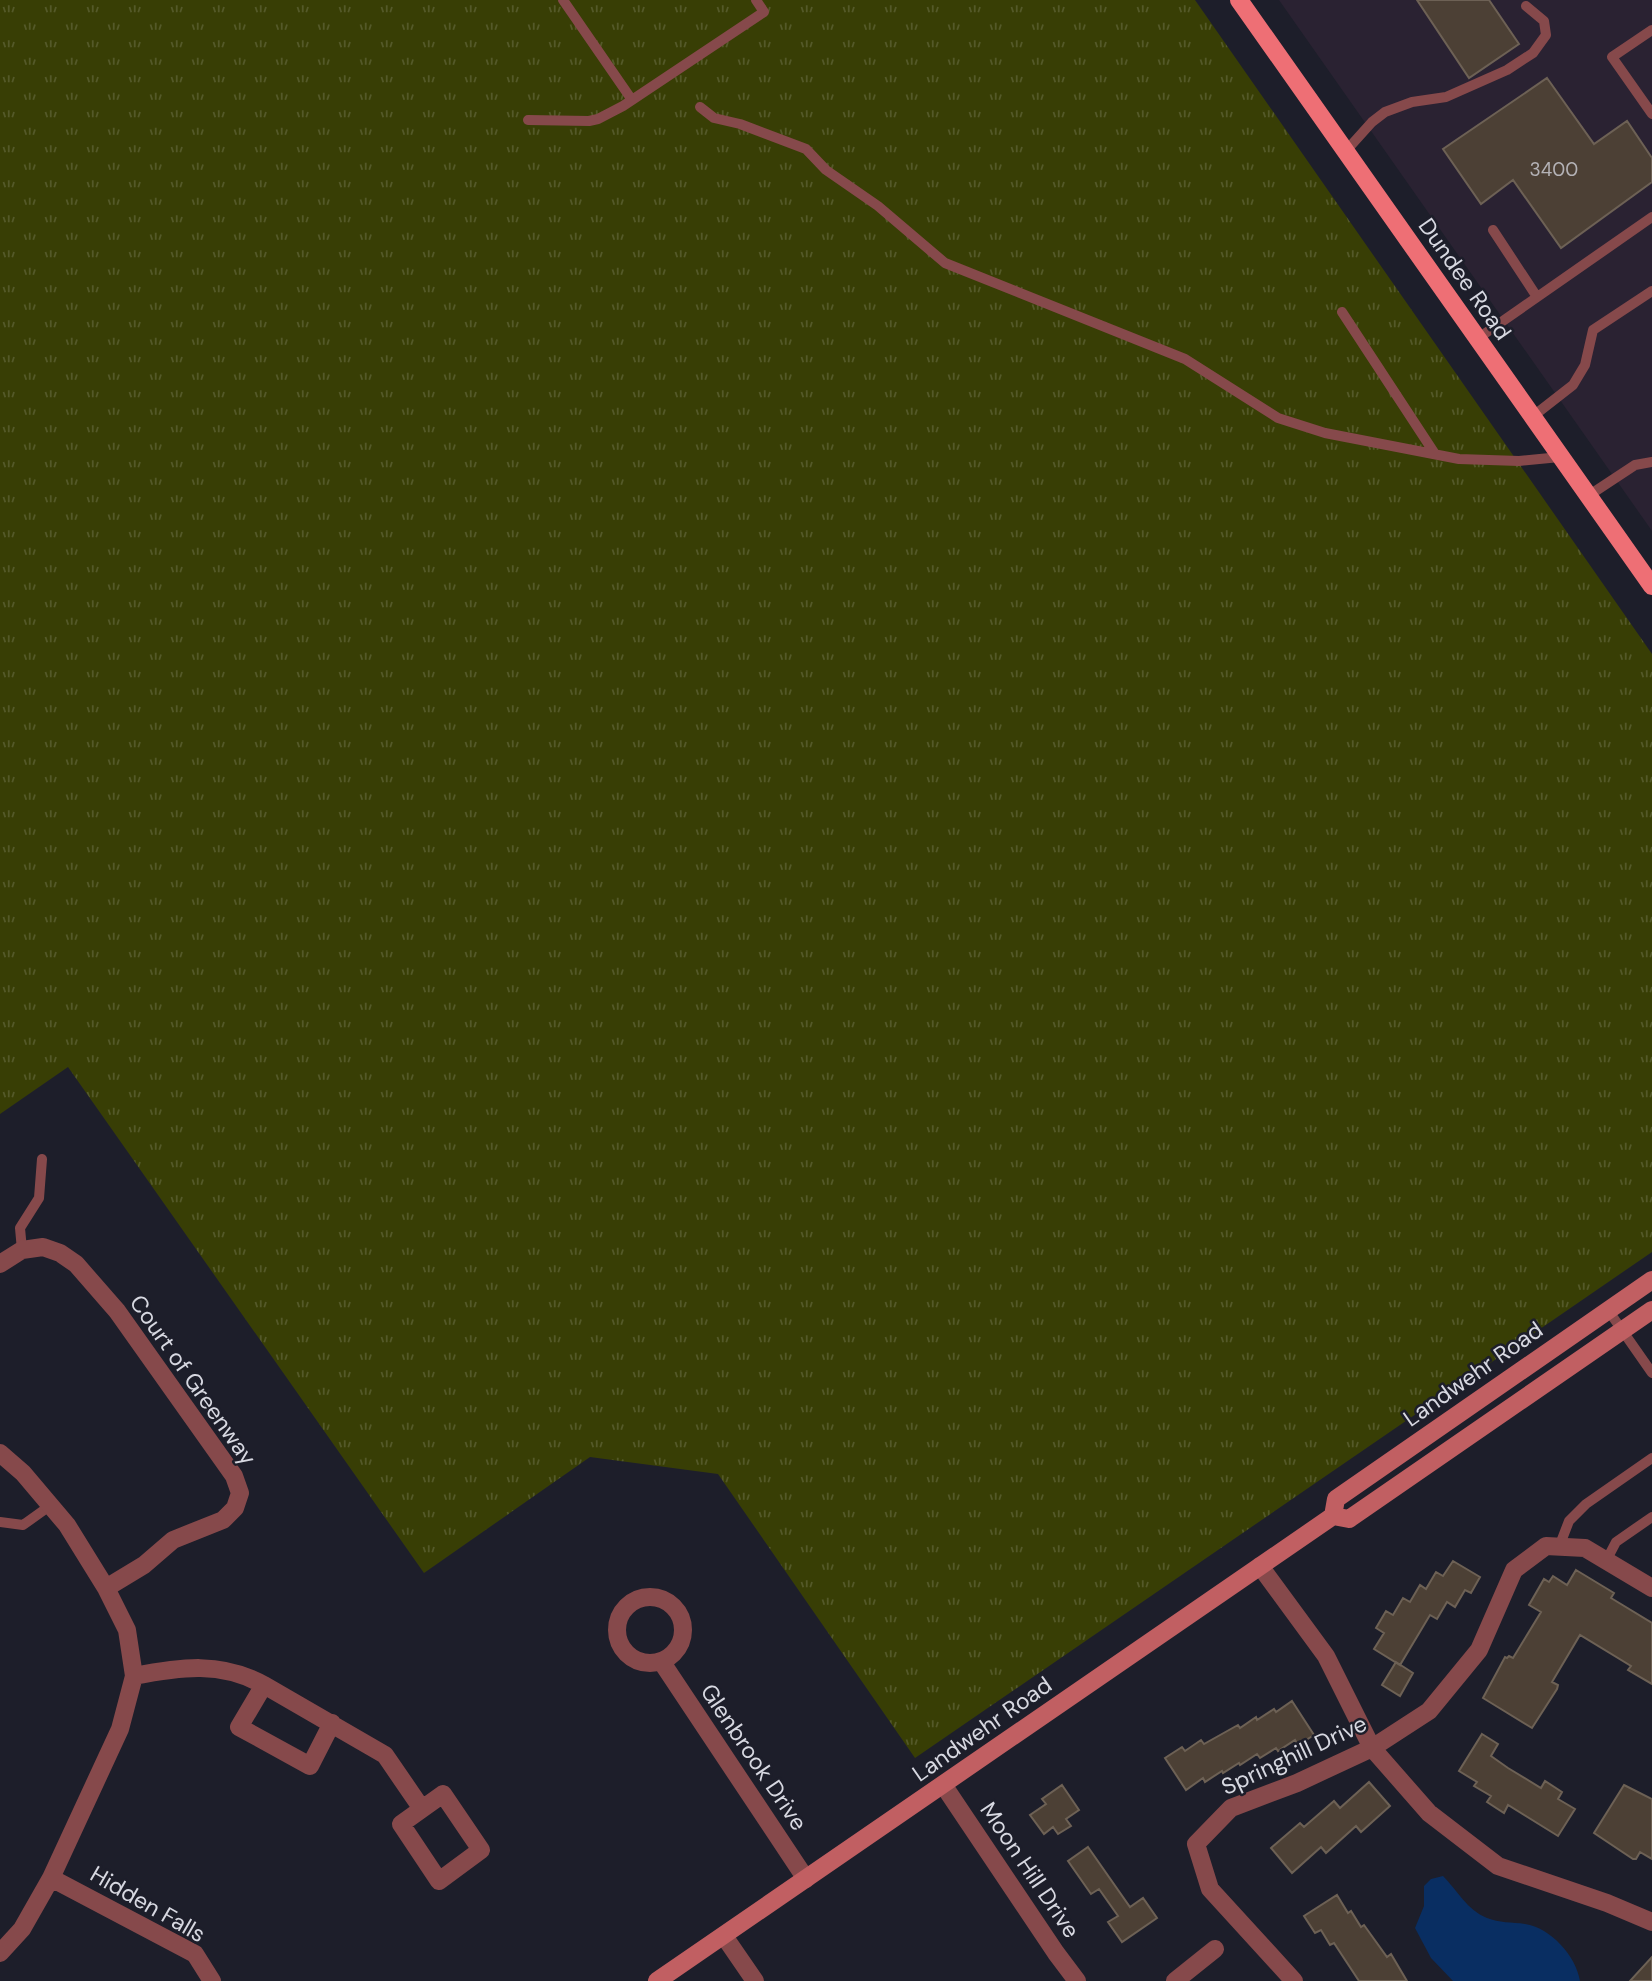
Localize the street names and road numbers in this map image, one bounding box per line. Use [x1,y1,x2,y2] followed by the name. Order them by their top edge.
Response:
[1412,212,1518,346] street label: Dundee Road
[123,1289,263,1471] street label: Court of Greenway
[1397,1315,1549,1433] street label: Landwehr Road
[906,1670,1058,1788] street label: Landwehr Road
[694,1678,814,1836] street label: Glenbrook Drive
[1216,1708,1372,1802] street label: Springhill Drive
[973,1796,1087,1944] street label: Moon Hill Drive
[85,1859,211,1949] street label: Hidden Falls

